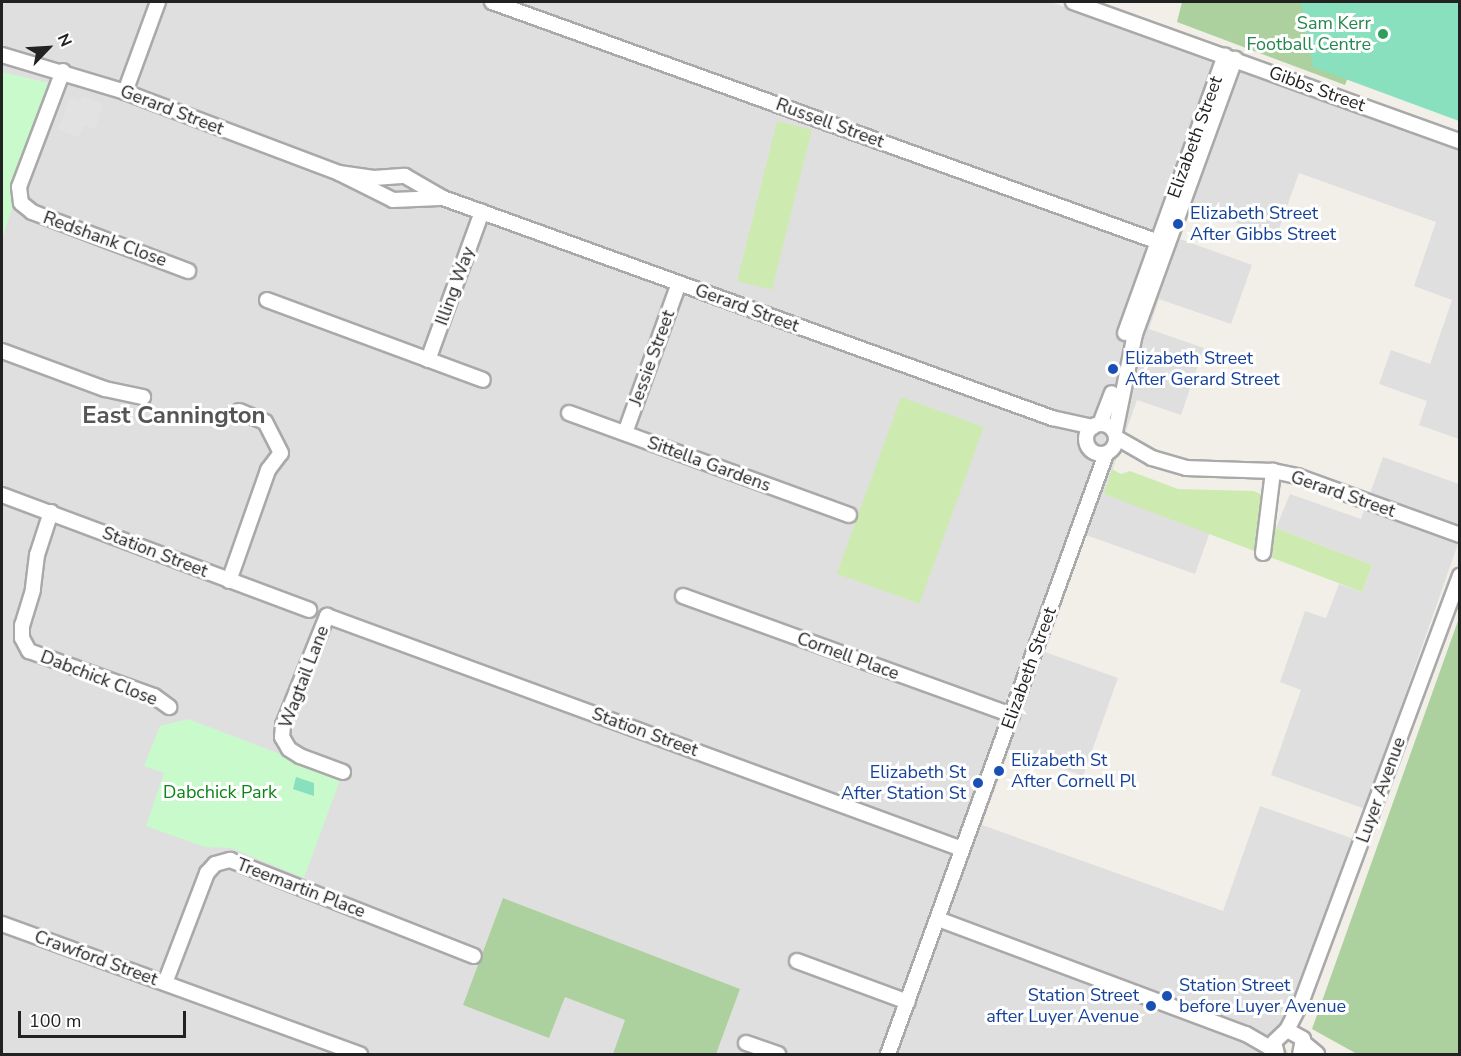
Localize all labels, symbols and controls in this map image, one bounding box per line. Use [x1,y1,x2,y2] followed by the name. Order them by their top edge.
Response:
[1246,13,1371,56] place label: Sam Kerr Football Centre
[18,18,78,78] north arrow
[1376,27,1390,41] marker: Sam Kerr Football Centre
[52,30,77,50] text: N
[1266,62,1368,116] street label: Gibbs Street
[1163,73,1227,201] street label: Elizabeth Street
[117,80,227,140] street label: Gerard Street
[773,93,887,153] street label: Russell Street
[1190,203,1336,246] place label: Elizabeth Street After Gibbs Street
[40,207,170,271] street label: Redshank Close
[1171,217,1185,231] marker: Elizabeth Street After Gibbs Street
[431,244,479,328] street label: Illing Way
[692,279,802,337] street label: Gerard Street
[625,307,679,409] street label: Jessie Street
[1125,348,1280,391] place label: Elizabeth Street After Gerard Street
[1106,362,1120,376] marker: Elizabeth Street After Gerard Street
[82,402,266,430] district label: East Cannington
[644,432,774,496] street label: Sittella Gardens
[1288,466,1398,522] street label: Gerard Street
[99,522,211,582] street label: Station Street
[997,604,1061,732] street label: Elizabeth Street
[275,623,333,731] street label: Wagtail Lane
[794,628,902,684] street label: Cornell Place
[37,646,161,710] street label: Dabchick Close
[589,703,701,761] street label: Station Street
[1352,734,1410,846] street label: Luyer Avenue
[1011,750,1136,792] place label: Elizabeth St After Cornell Pl
[841,762,966,804] place label: Elizabeth St After Station St
[992,764,1006,778] marker: Elizabeth St After Cornell Pl
[971,776,985,790] marker: Elizabeth St After Station St
[163,781,277,803] park label: Dabchick Park
[234,854,368,922] street label: Treemartin Place
[31,926,161,990] street label: Crawford Street
[1179,975,1346,1018] place label: Station Street before Luyer Avenue
[986,985,1139,1028] place label: Station Street after Luyer Avenue
[1160,989,1174,1003] marker: Station Street before Luyer Avenue
[21,999,189,1037] scale bar
[1144,999,1158,1013] marker: Station Street after Luyer Avenue
[29,1009,81,1033] text: 100 m

